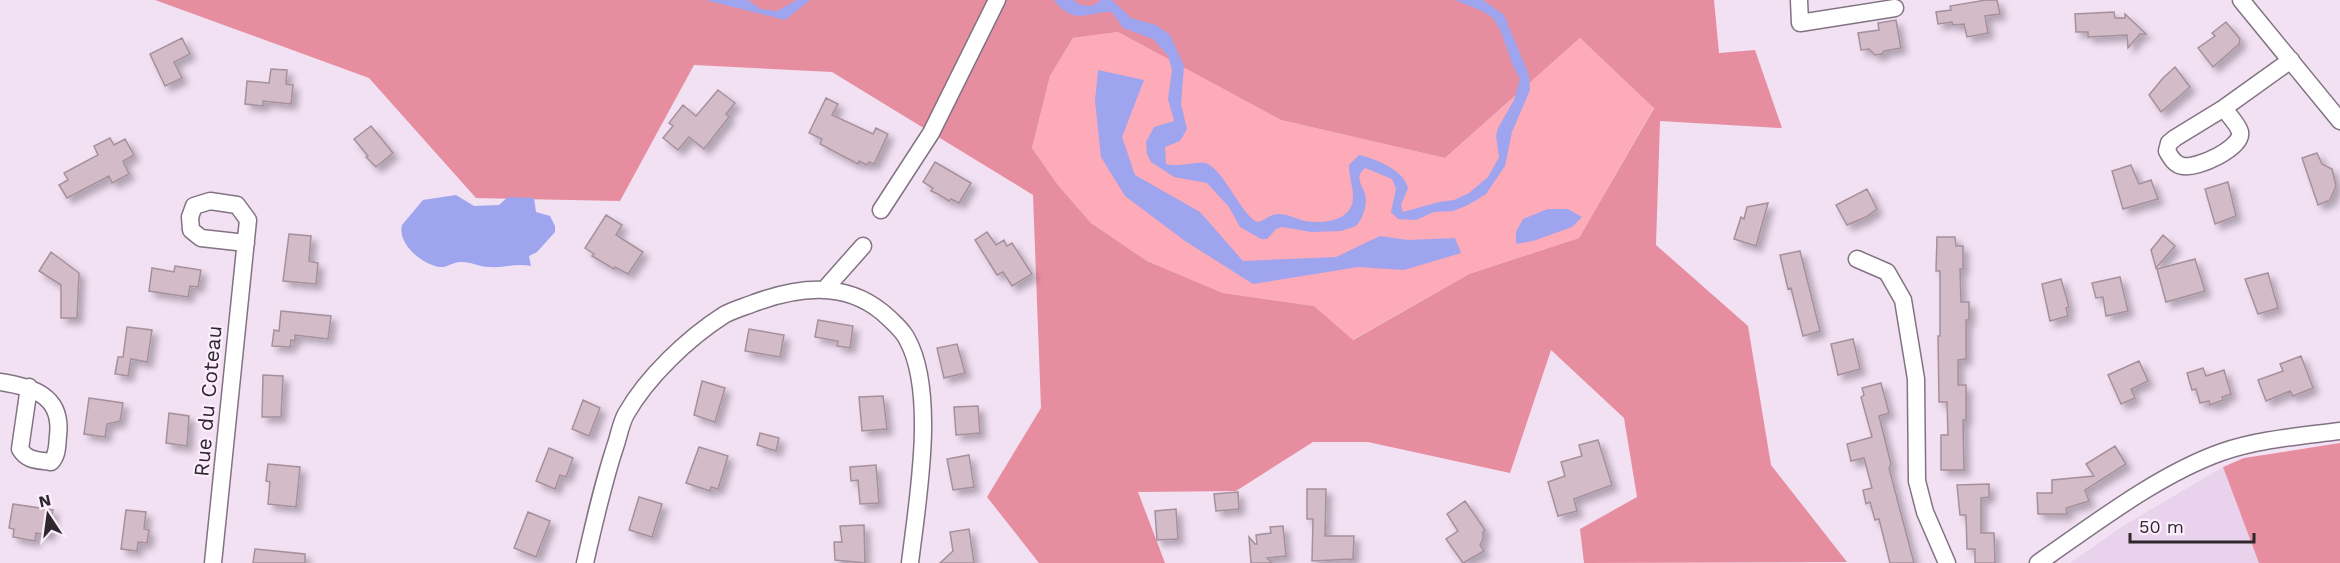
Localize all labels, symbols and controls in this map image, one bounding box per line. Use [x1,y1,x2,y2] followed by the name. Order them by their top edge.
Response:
[188,324,227,478] street label: Rue du Coteau
[18,485,78,545] north arrow
[37,490,53,511] text: N
[2130,506,2254,544] scale bar
[2139,516,2184,537] text: 50 m

